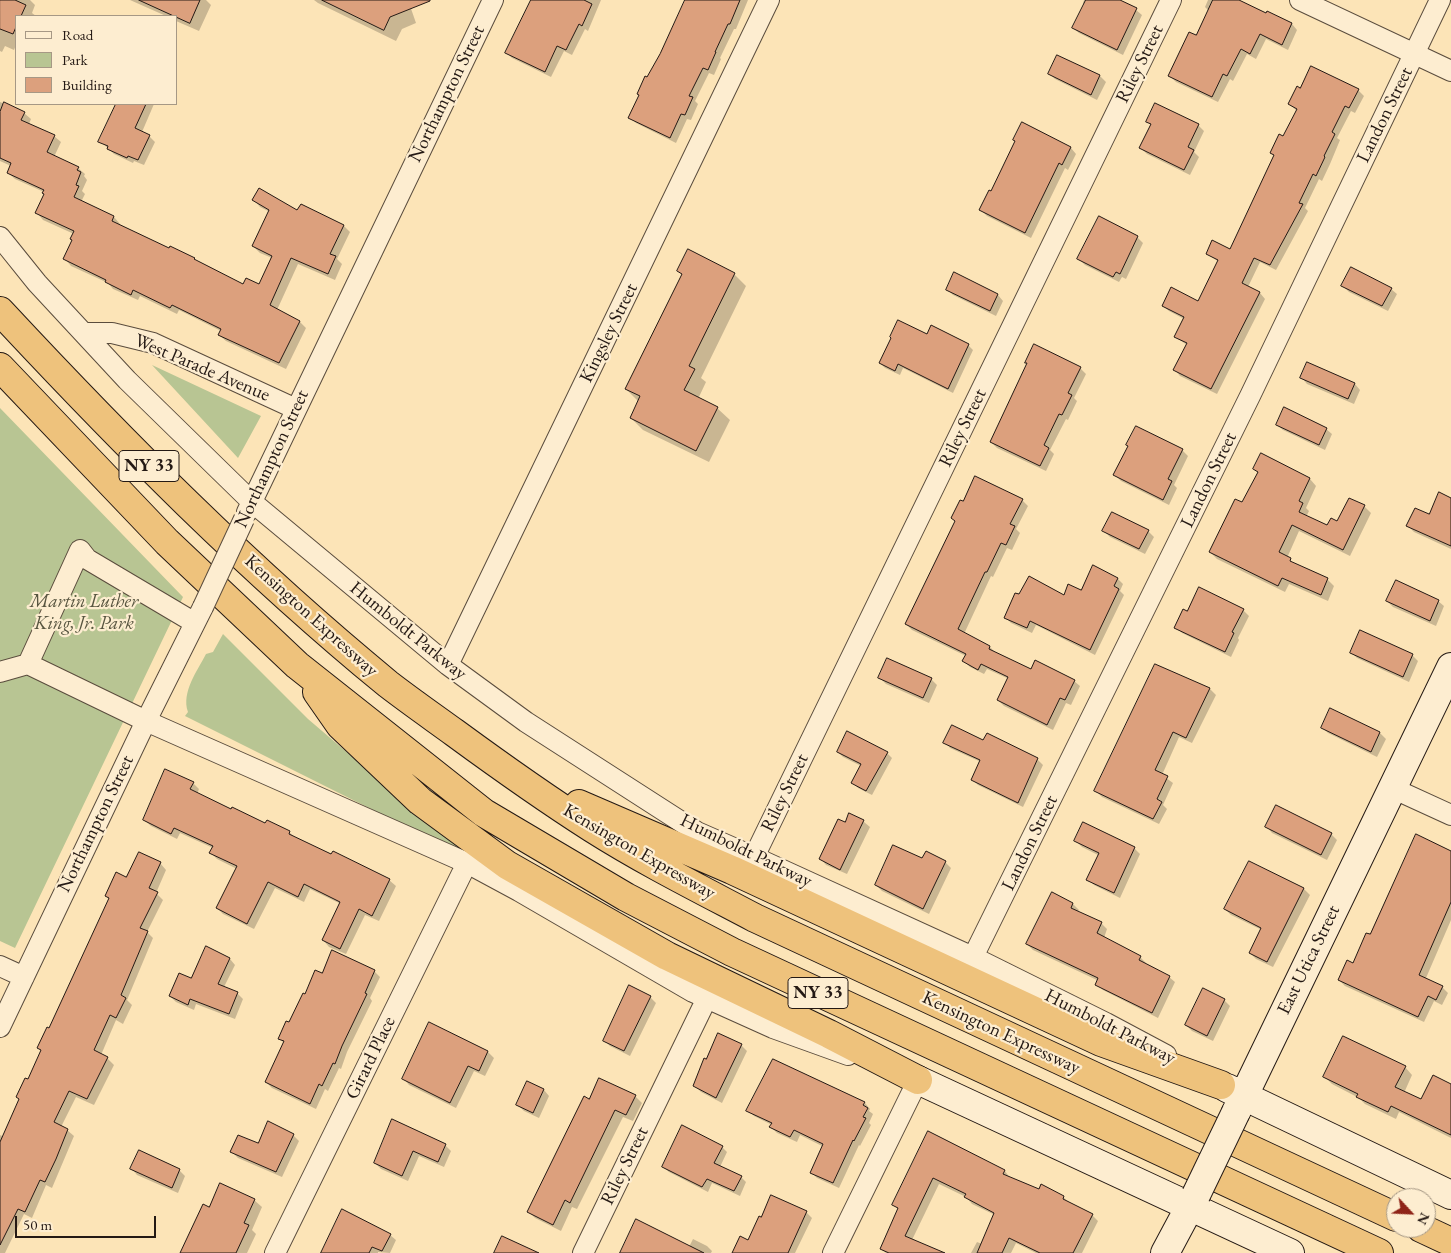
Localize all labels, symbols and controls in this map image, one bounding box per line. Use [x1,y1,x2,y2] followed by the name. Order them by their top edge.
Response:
[15,15,178,105] legend
[1111,21,1169,107] street label: Riley Street
[404,22,490,166] street label: Northampton Street
[62,25,93,44] text: Road
[62,50,88,69] text: Park
[1352,64,1418,166] street label: Landon Street
[62,75,112,94] text: Building
[575,280,643,386] street label: Kingsley Street
[131,329,273,407] street label: West Parade Avenue
[934,385,992,471] street label: Riley Street
[230,386,314,532] street label: Northampton Street
[1176,429,1242,531] street label: Landon Street
[119,451,179,482] road number: NY 33
[240,550,382,682] street label: Kensington Expressway
[345,577,471,685] street label: Humboldt Parkway
[30,591,138,635] park label: Martin Luther King, Jr. Park
[756,750,814,836] street label: Riley Street
[53,752,139,896] street label: Northampton Street
[997,792,1063,894] street label: Landon Street
[559,799,719,905] street label: Kensington Expressway
[676,809,816,893] street label: Humboldt Parkway
[1273,902,1345,1018] street label: East Utica Street
[788,978,848,1008] road number: NY 33
[1041,984,1179,1070] street label: Humboldt Parkway
[918,986,1084,1080] street label: Kensington Expressway
[341,1013,401,1103] street label: Girard Place
[596,1123,654,1209] street label: Riley Street
[1386,1188,1436,1238] north arrow
[18,1206,159,1238] scale bar
[1413,1210,1434,1228] text: N
[23,1215,52,1234] text: 50 m

